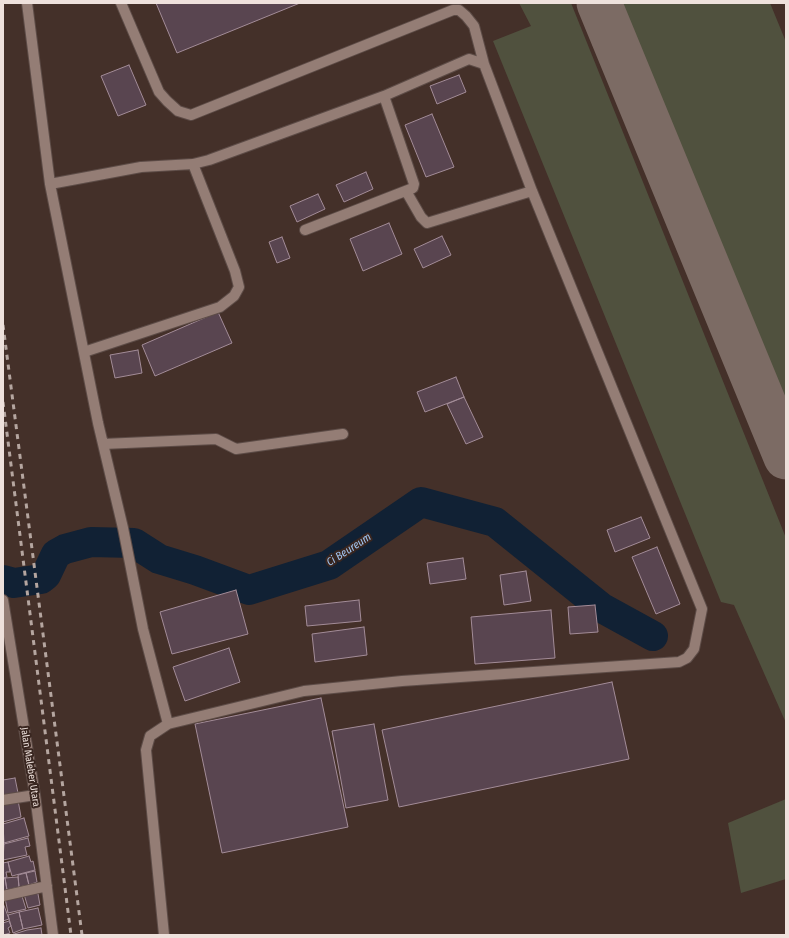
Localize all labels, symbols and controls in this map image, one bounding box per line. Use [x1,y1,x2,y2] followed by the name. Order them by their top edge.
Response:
[324,531,374,569] water label: Ci Beureum
[18,726,42,808] street label: Jalan Maleber Utara

